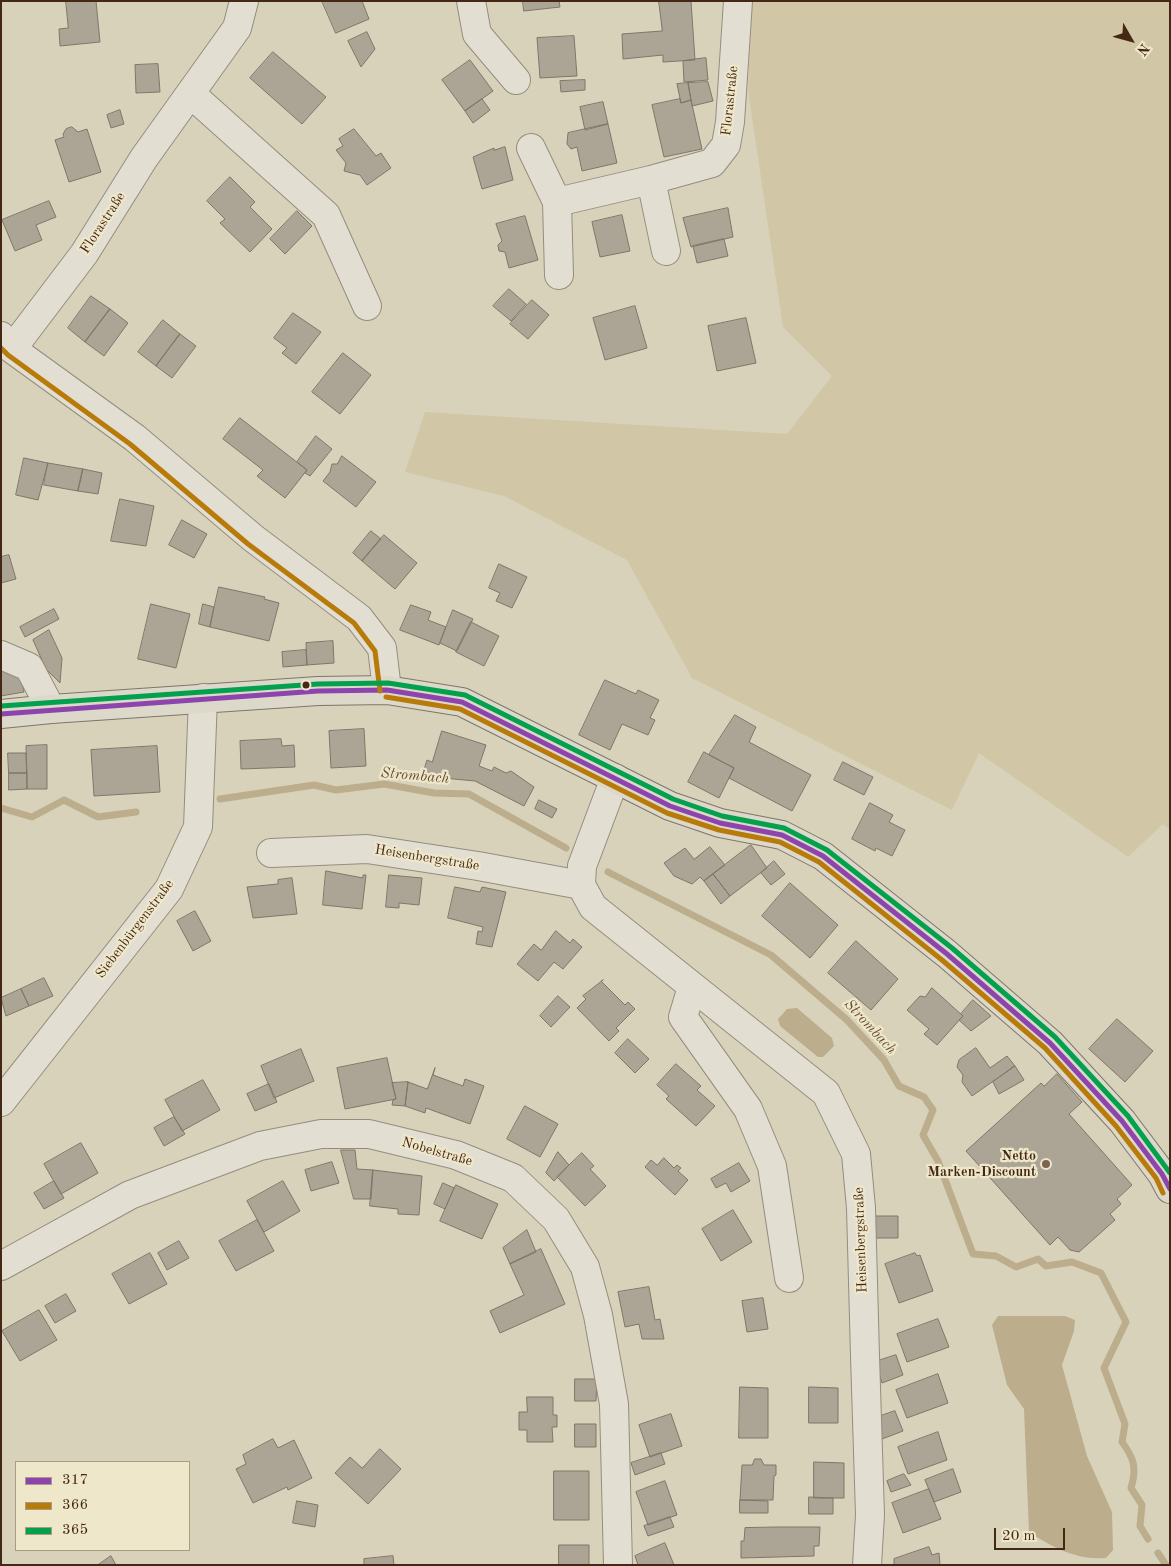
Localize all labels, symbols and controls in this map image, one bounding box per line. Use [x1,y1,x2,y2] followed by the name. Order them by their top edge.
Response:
[1106,15,1156,65] north arrow
[1134,41,1152,58] text: N
[718,65,742,137] street label: Florastraße
[77,189,129,257] street label: Florastraße
[301,680,311,690] unlabelled marker
[380,764,450,788] water label: Strombach
[374,841,480,875] street label: Heisenbergstraße
[92,876,178,982] street label: Siebenbürgenstraße
[840,996,900,1058] water label: Strombach
[400,1134,474,1170] street label: Nobelstraße
[928,1148,1036,1180] place label: Netto Marken-Discount
[1040,1158,1052,1170] marker: Netto Marken-Discount
[851,1187,871,1293] street label: Heisenbergstraße
[15,1461,190,1551] legend
[62,1473,88,1488] text: 317
[62,1498,88,1513] text: 366
[996,1518,1067,1550] scale bar
[62,1523,88,1538] text: 365
[1002,1529,1036,1544] text: 20 m

